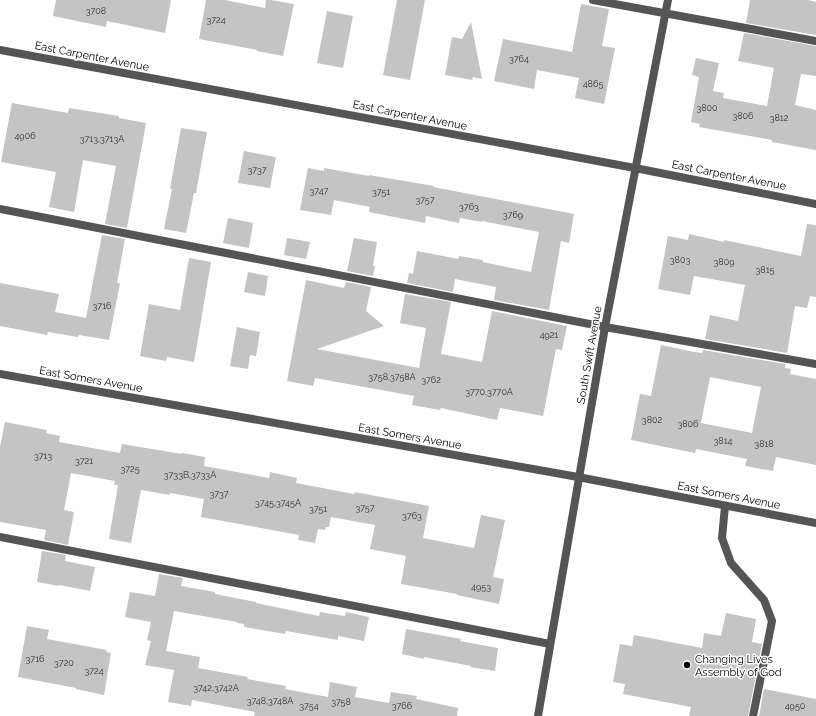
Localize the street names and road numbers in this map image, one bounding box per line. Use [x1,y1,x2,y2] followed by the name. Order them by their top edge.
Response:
[34,39,151,74] street label: East Carpenter Avenue
[352,98,469,133] street label: East Carpenter Avenue
[671,158,788,193] street label: East Carpenter Avenue
[575,305,605,405] street label: South Swift Avenue
[38,364,144,395] street label: East Somers Avenue
[357,421,463,452] street label: East Somers Avenue
[676,479,782,512] street label: East Somers Avenue

